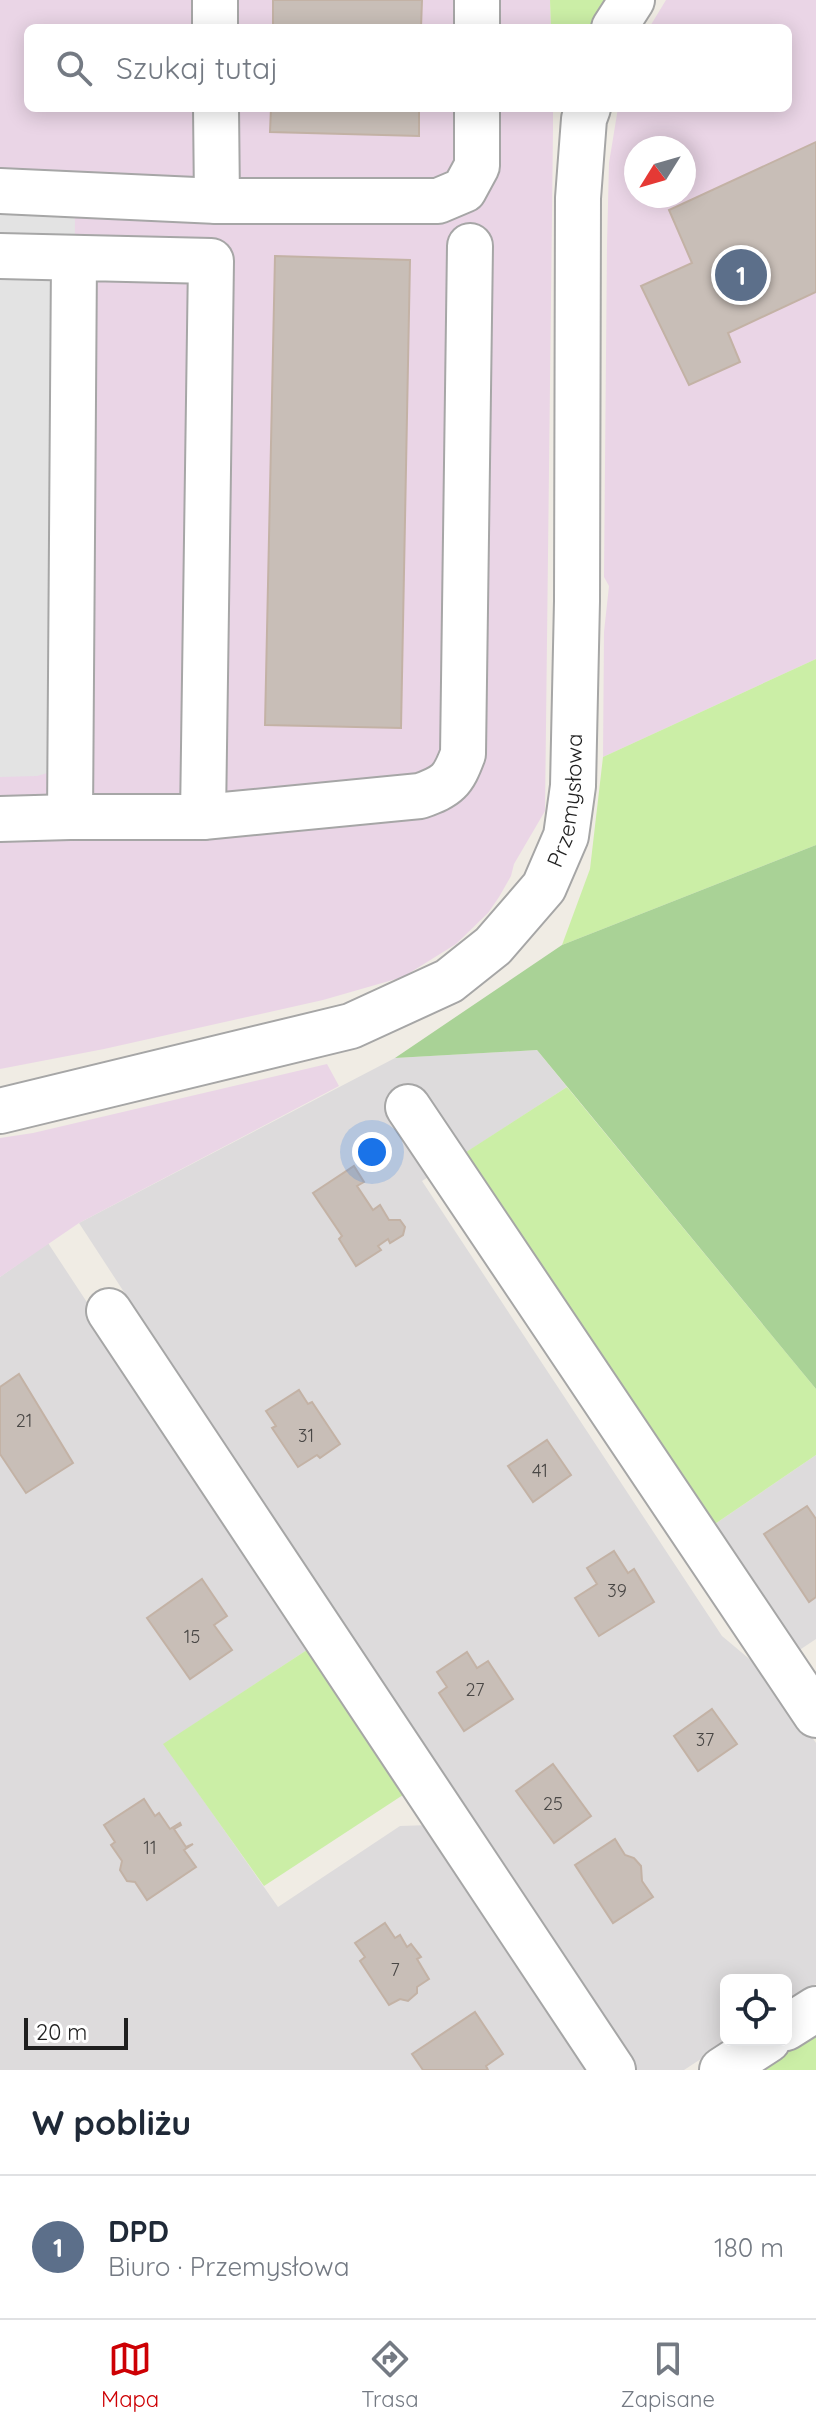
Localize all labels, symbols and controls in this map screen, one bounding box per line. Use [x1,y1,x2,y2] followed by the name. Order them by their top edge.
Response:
[24,24,792,112] search box
[52,46,96,90] icon: search
[116,49,278,87] text: Szukaj tutaj
[624,136,696,208] north arrow
[715,245,767,305] pin: 1
[540,733,588,871] street label: Przemysłowa
[352,1132,392,1172] your location
[16,1409,32,1432] house number: 21
[298,1424,314,1447] house number: 31
[532,1459,548,1482] house number: 41
[607,1579,627,1602] house number: 39
[184,1625,200,1648] house number: 15
[466,1678,484,1701] house number: 27
[696,1728,714,1751] house number: 37
[543,1792,563,1815] house number: 25
[143,1836,157,1859] house number: 11
[390,1958,400,1981] house number: 7
[720,1974,792,2046] map controls
[720,1974,792,2046] button: locate
[24,2014,128,2050] scale bar
[36,2018,87,2046] text: 20 m
[32,2101,191,2144] text: W pobliżu
[108,2212,169,2250] text: DPD
[53,2231,63,2264] text: 1
[714,2231,784,2264] text: 180 m
[108,2250,350,2283] text: Biuro · Przemysłowa
[101,2337,159,2413] tab: Mapa
[361,2337,419,2413] tab: Trasa
[620,2337,715,2413] tab: Zapisane

